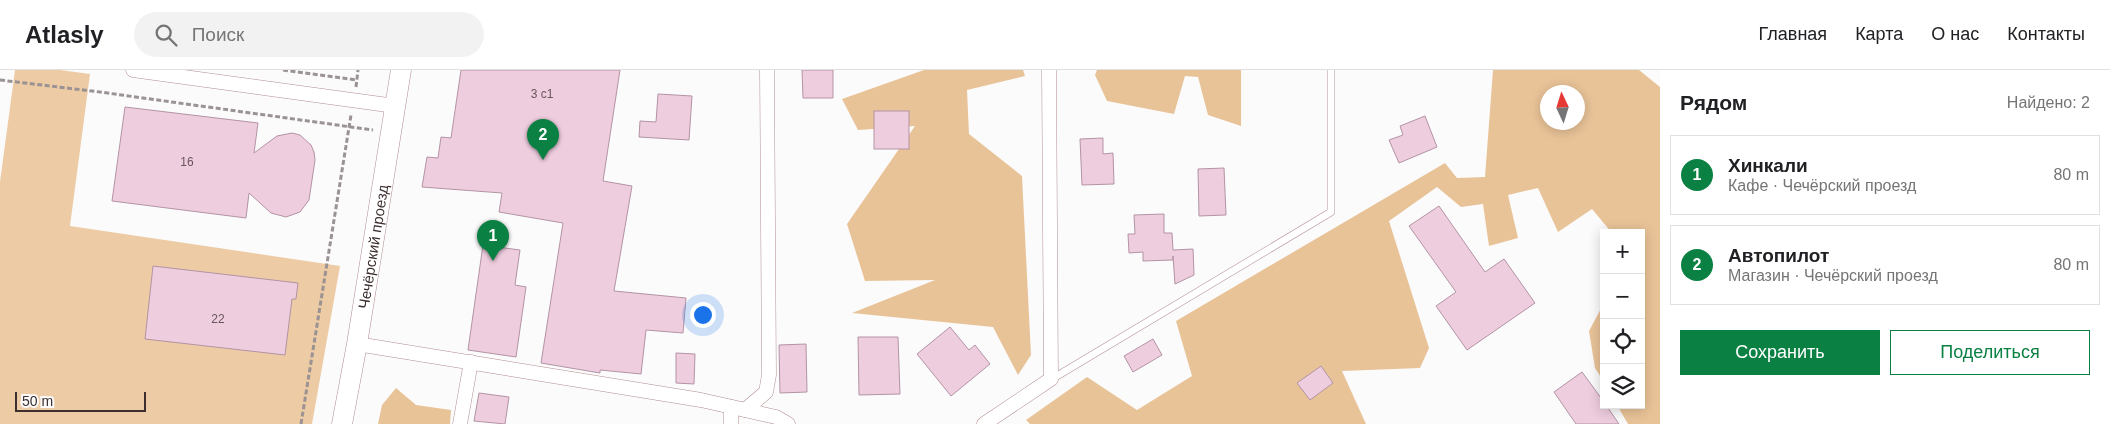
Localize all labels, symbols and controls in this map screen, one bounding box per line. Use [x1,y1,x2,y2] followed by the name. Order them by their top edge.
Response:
[134,12,484,57] search box
[25,21,104,48] text: Atlasly
[152,21,180,49] icon: search
[192,24,244,45] text: Поиск
[1759,24,1827,44] text: Главная
[1855,24,1903,44] text: Карта
[1931,24,1979,44] text: О нас
[2007,24,2085,44] text: Контакты
[1540,85,1585,130] north arrow
[531,87,554,101] house number: 3 с1
[1680,91,1747,114] text: Рядом
[2007,94,2090,111] text: Найдено: 2
[527,119,559,160] pin: 2
[180,155,194,169] house number: 16
[1728,155,1808,176] text: Хинкали
[1693,166,1701,183] text: 1
[2053,166,2089,183] text: 80 m
[1728,177,1916,194] text: Кафе · Чечёрский проезд
[354,183,391,310] street label: Чечёрский проезд
[477,220,509,261] pin: 1
[1600,229,1645,409] map controls
[1600,229,1645,274] button: +
[1728,245,1829,266] text: Автопилот
[1693,256,1701,273] text: 2
[2053,256,2089,273] text: 80 m
[1728,267,1938,284] text: Магазин · Чечёрский проезд
[1600,274,1645,319] button: −
[690,302,716,328] your location
[211,312,225,326] house number: 22
[1600,319,1645,364] button: locate
[1680,330,1880,375] button: Сохранить
[1890,330,2090,375] button: Поделиться
[1600,364,1645,409] button: layers
[15,389,146,412] scale bar
[22,393,53,409] text: 50 m

